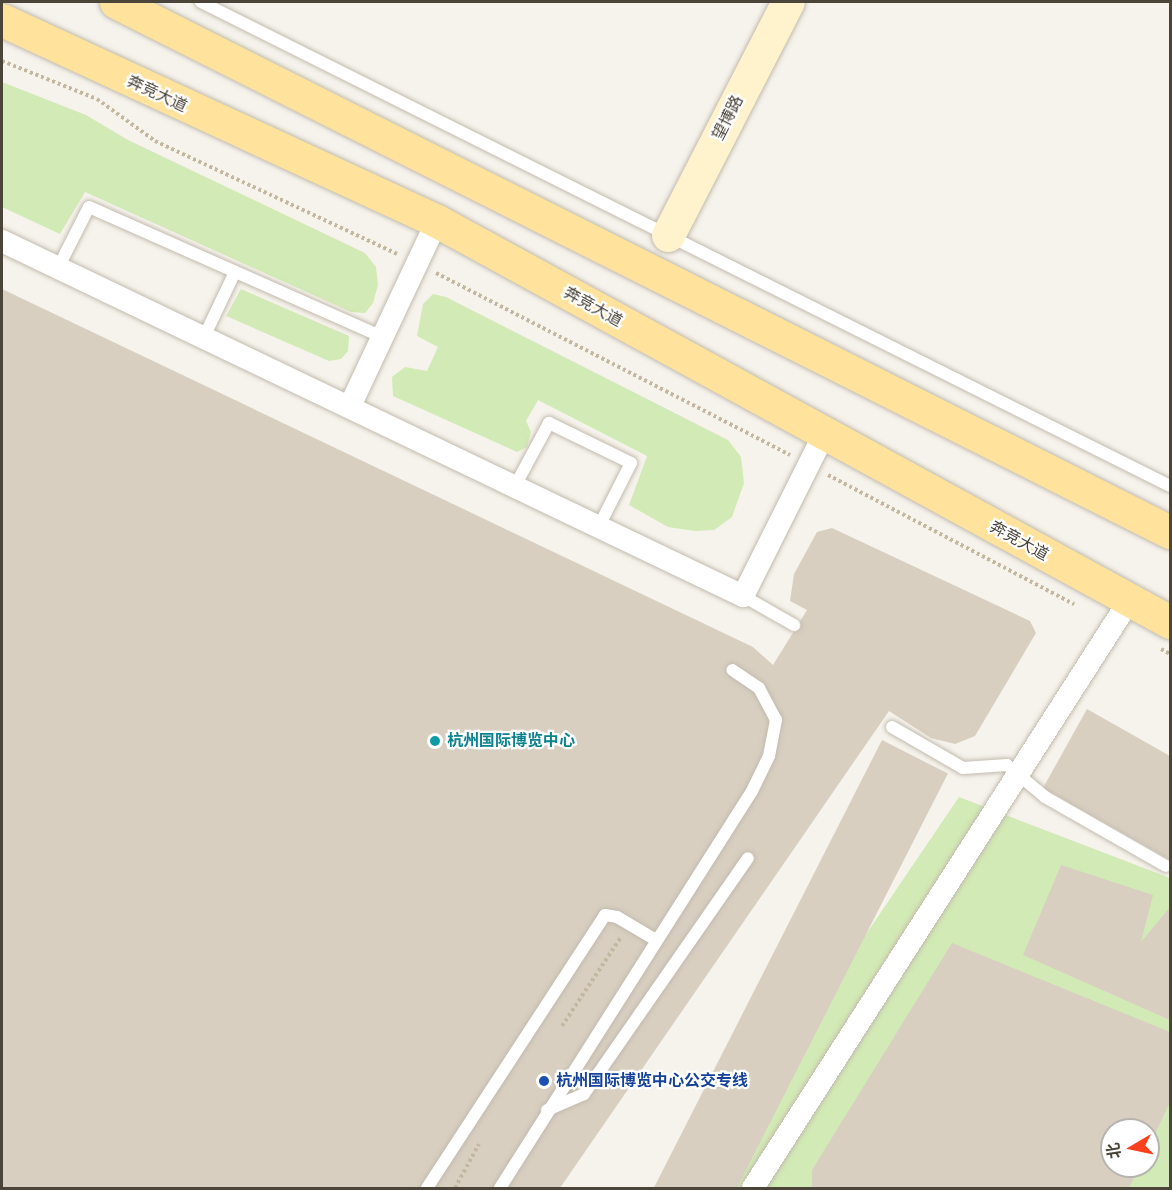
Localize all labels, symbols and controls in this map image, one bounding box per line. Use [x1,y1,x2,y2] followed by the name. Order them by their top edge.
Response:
[124,72,190,116] street label: 奔竞大道
[709,92,747,144] street label: 望博路
[560,283,626,331] street label: 奔竞大道
[986,517,1052,565] street label: 奔竞大道
[447,731,575,751] place label: 杭州国际博览中心
[428,734,442,748] marker: 杭州国际博览中心
[556,1071,748,1091] place label: 杭州国际博览中心公交专线
[537,1074,551,1088] marker: 杭州国际博览中心公交专线
[1100,1118,1160,1178] north arrow
[1103,1141,1124,1160] text: 北

